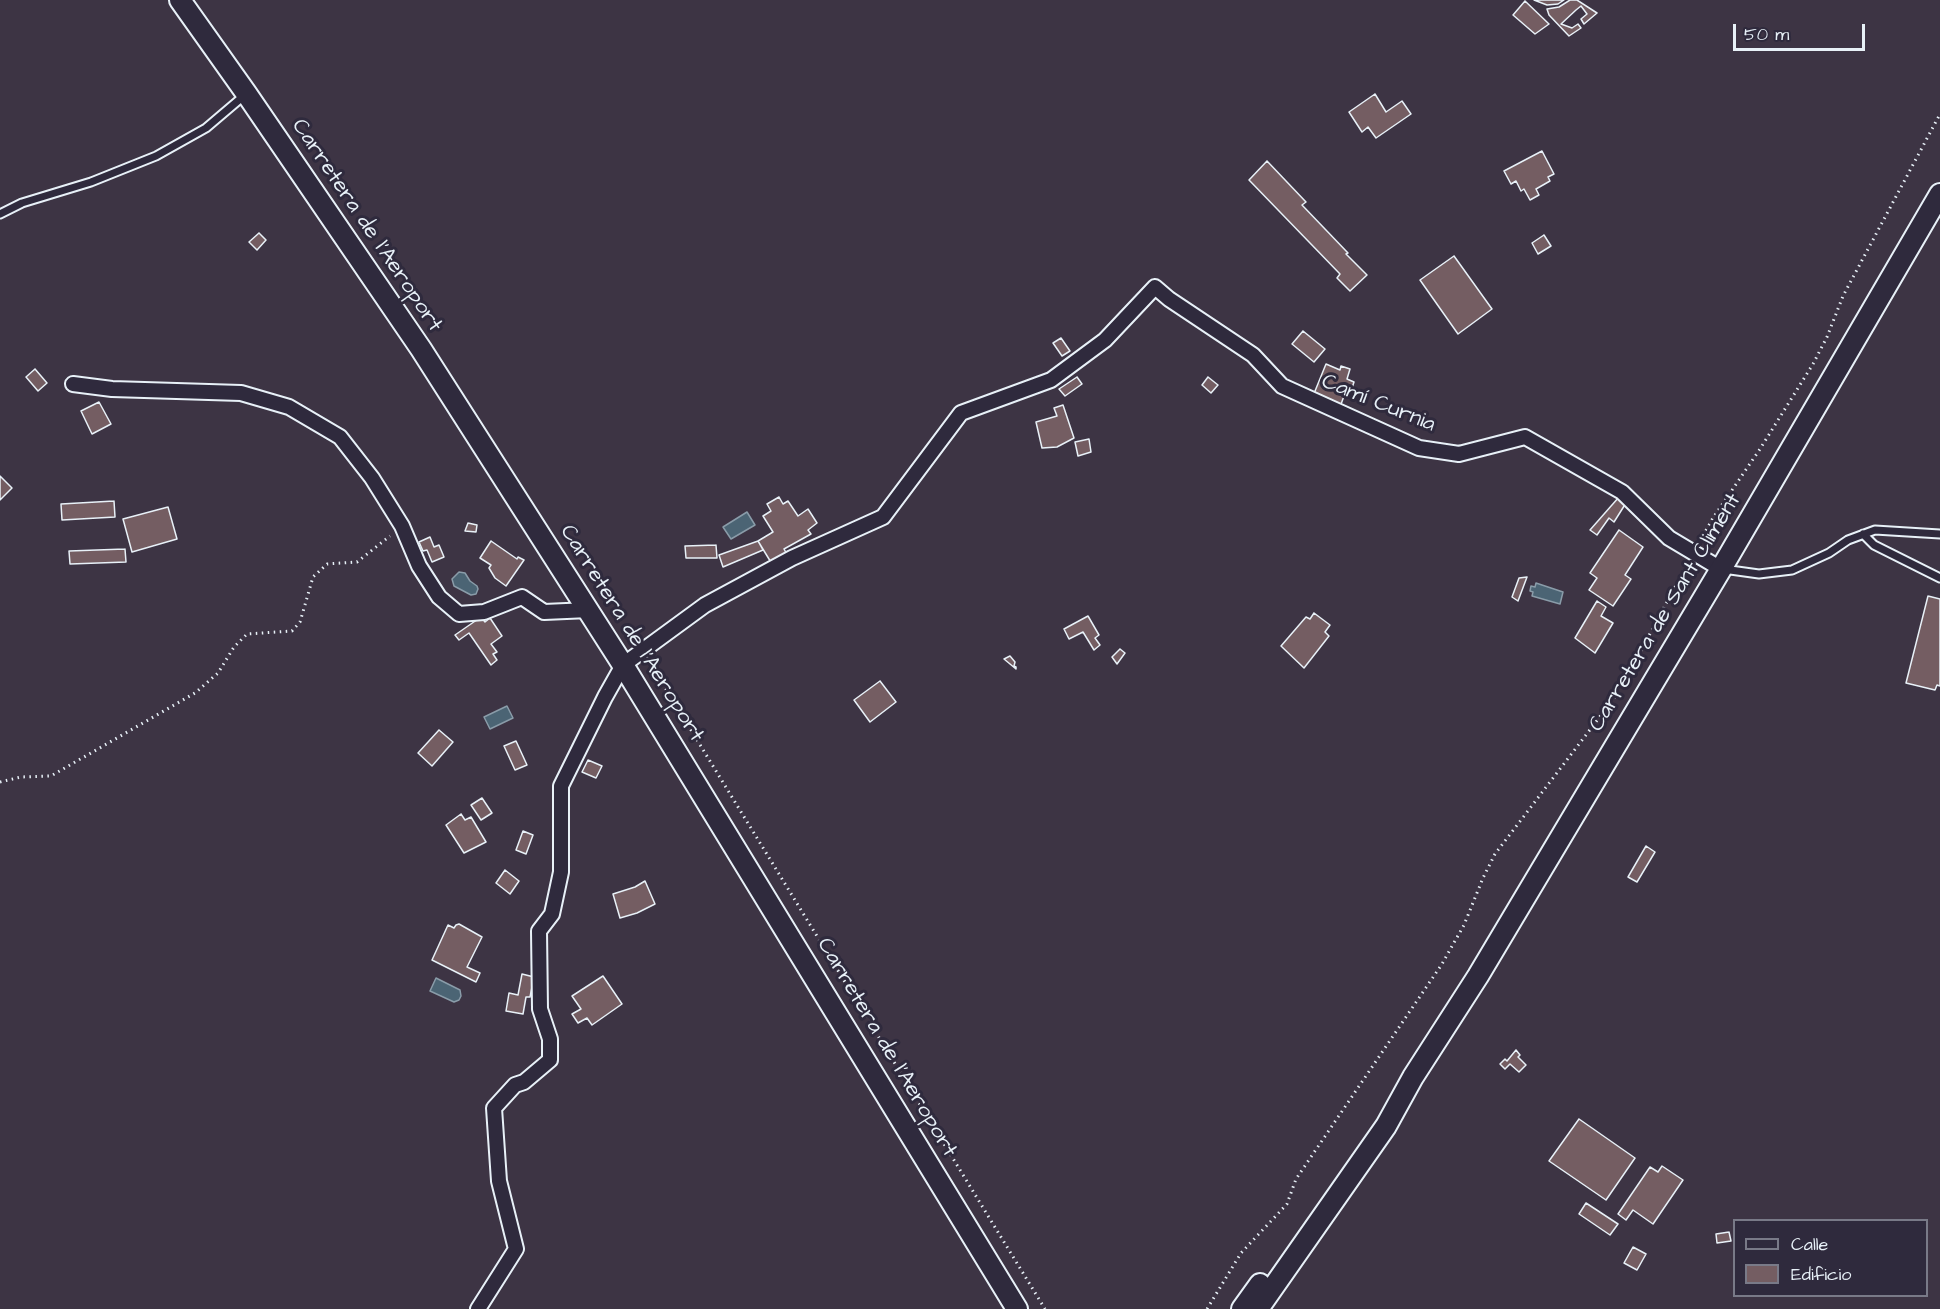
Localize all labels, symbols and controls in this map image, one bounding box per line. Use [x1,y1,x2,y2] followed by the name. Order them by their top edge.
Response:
[1736,12,1868,50] scale bar
[1744,22,1789,47] text: 50 m
[285,115,447,337] street label: Carretera de l'Aeroport
[1317,369,1439,439] street label: Camí Curnia
[1584,489,1748,737] street label: Carretera de Sant Climent
[553,521,709,747] street label: Carretera de l'Aeroport
[810,934,962,1162] street label: Carretera de l'Aeroport
[1733,1219,1928,1297] legend
[1791,1232,1828,1257] text: Calle
[1791,1262,1851,1287] text: Edificio

